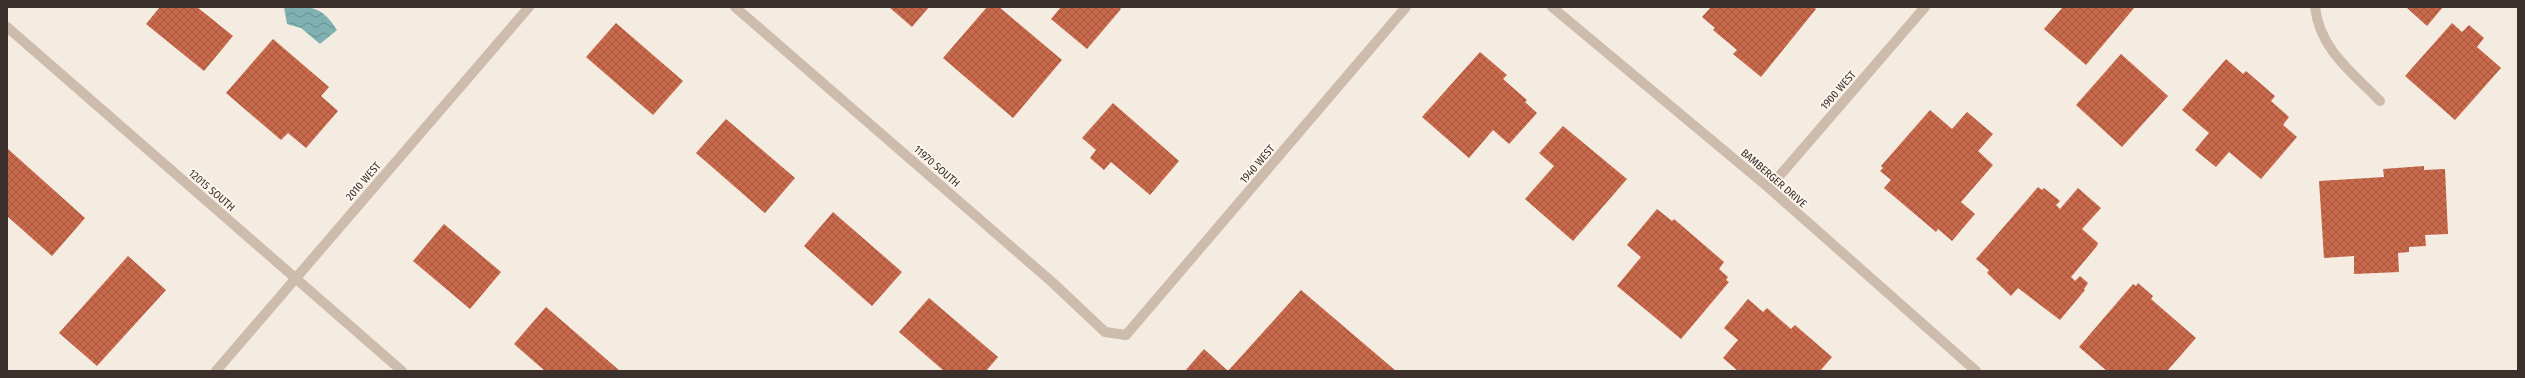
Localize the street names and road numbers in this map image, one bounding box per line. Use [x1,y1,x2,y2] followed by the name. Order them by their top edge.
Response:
[1818,68,1859,112] street label: 1900 WEST
[1237,142,1278,186] street label: 1940 WEST
[911,143,962,190] street label: 11970 SOUTH
[1738,146,1809,210] street label: BAMBERGER DRIVE
[343,159,384,203] street label: 2010 WEST
[186,167,237,214] street label: 12015 SOUTH

